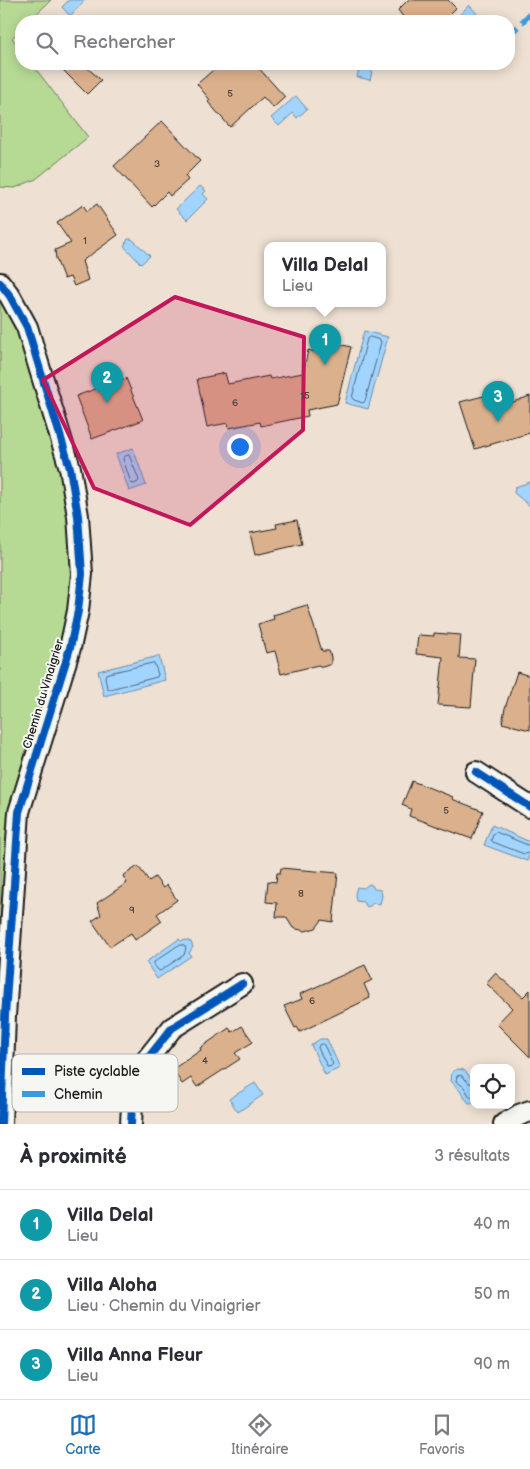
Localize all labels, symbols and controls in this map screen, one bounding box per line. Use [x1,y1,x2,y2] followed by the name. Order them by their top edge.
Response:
[15,15,515,70] search box
[33,29,61,57] icon: search
[73,31,175,54] text: Rechercher
[227,88,233,100] house number: 5
[154,158,160,170] house number: 3
[83,235,87,247] house number: 1
[264,242,386,307] popup
[282,254,368,277] text: Villa Delal
[282,277,313,296] text: Lieu
[309,324,341,365] pin: 1
[91,362,123,403] pin: 2
[482,381,514,422] pin: 3
[300,390,310,402] house number: 15
[232,397,238,409] house number: 6
[227,434,253,460] your location
[20,637,67,751] street label: Chemin du Vinaigrier
[443,805,449,817] house number: 5
[298,888,304,900] house number: 8
[129,904,135,916] house number: 9
[309,995,315,1007] house number: 6
[12,1054,178,1112] legend
[202,1055,208,1067] house number: 4
[54,1063,140,1080] text: Piste cyclable
[470,1064,515,1109] map controls
[470,1064,515,1109] button: locate
[54,1086,103,1103] text: Chemin
[20,1144,127,1169] text: À proximité
[434,1147,510,1166] text: 3 résultats
[67,1204,153,1227] text: Villa Delal
[33,1215,39,1234] text: 1
[473,1215,510,1234] text: 40 m
[67,1227,98,1246] text: Lieu
[67,1274,157,1297] text: Villa Aloha
[31,1285,41,1304] text: 2
[474,1285,510,1304] text: 50 m
[67,1297,260,1316] text: Lieu · Chemin du Vinaigrier
[67,1344,203,1367] text: Villa Anna Fleur
[31,1355,41,1374] text: 3
[474,1355,510,1374] text: 90 m
[67,1367,98,1386] text: Lieu
[65,1411,101,1458] tab: Carte
[231,1411,288,1458] tab: Itinéraire
[419,1411,465,1458] tab: Favoris

